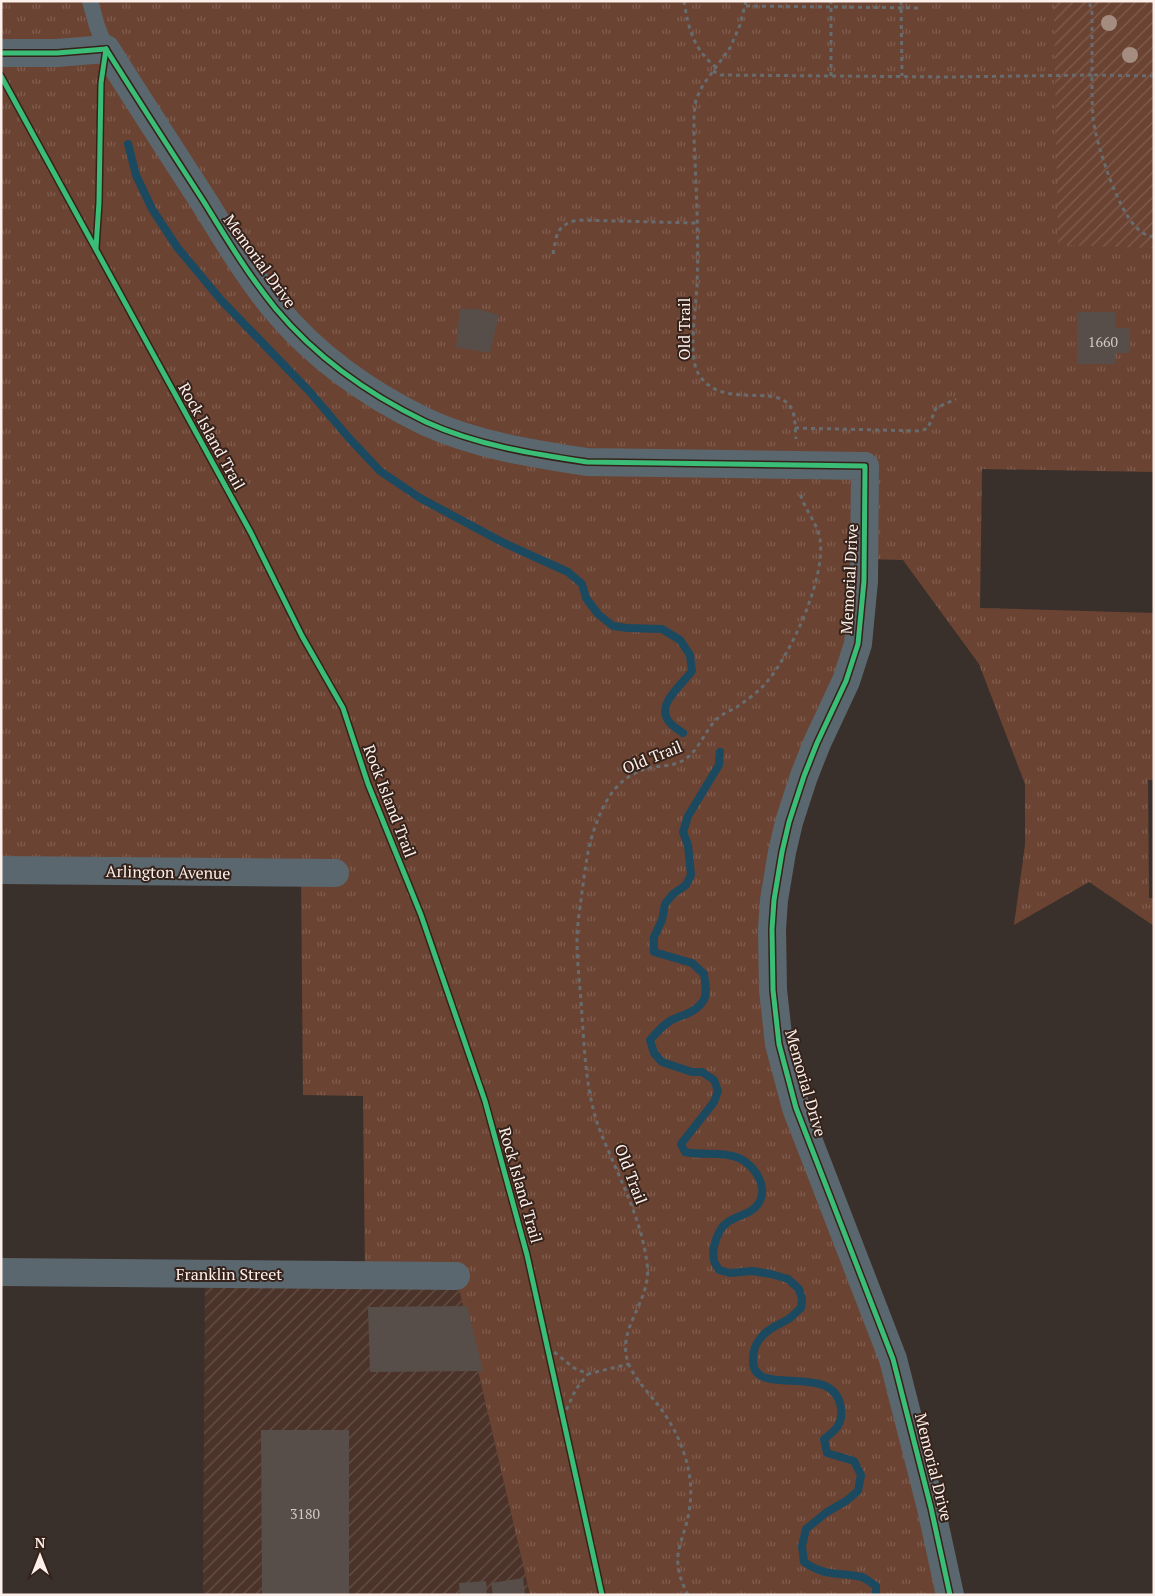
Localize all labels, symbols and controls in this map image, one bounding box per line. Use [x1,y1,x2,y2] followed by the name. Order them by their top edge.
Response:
[219,210,301,312] street label: Memorial Drive
[673,297,695,360] street label: Old Trail
[1088,332,1118,351] house number: 1660
[173,378,251,494] street label: Rock Island Trail
[835,523,863,635] street label: Memorial Drive
[619,735,685,779] street label: Old Trail
[358,741,422,861] street label: Rock Island Trail
[105,860,231,884] street label: Arlington Avenue
[780,1027,832,1139] street label: Memorial Drive
[494,1125,548,1246] street label: Rock Island Trail
[609,1141,653,1207] street label: Old Trail
[176,1263,282,1285] street label: Franklin Street
[910,1411,958,1523] street label: Memorial Drive
[290,1504,320,1523] house number: 3180
[15,1531,65,1581] north arrow
[35,1533,46,1552] text: N

